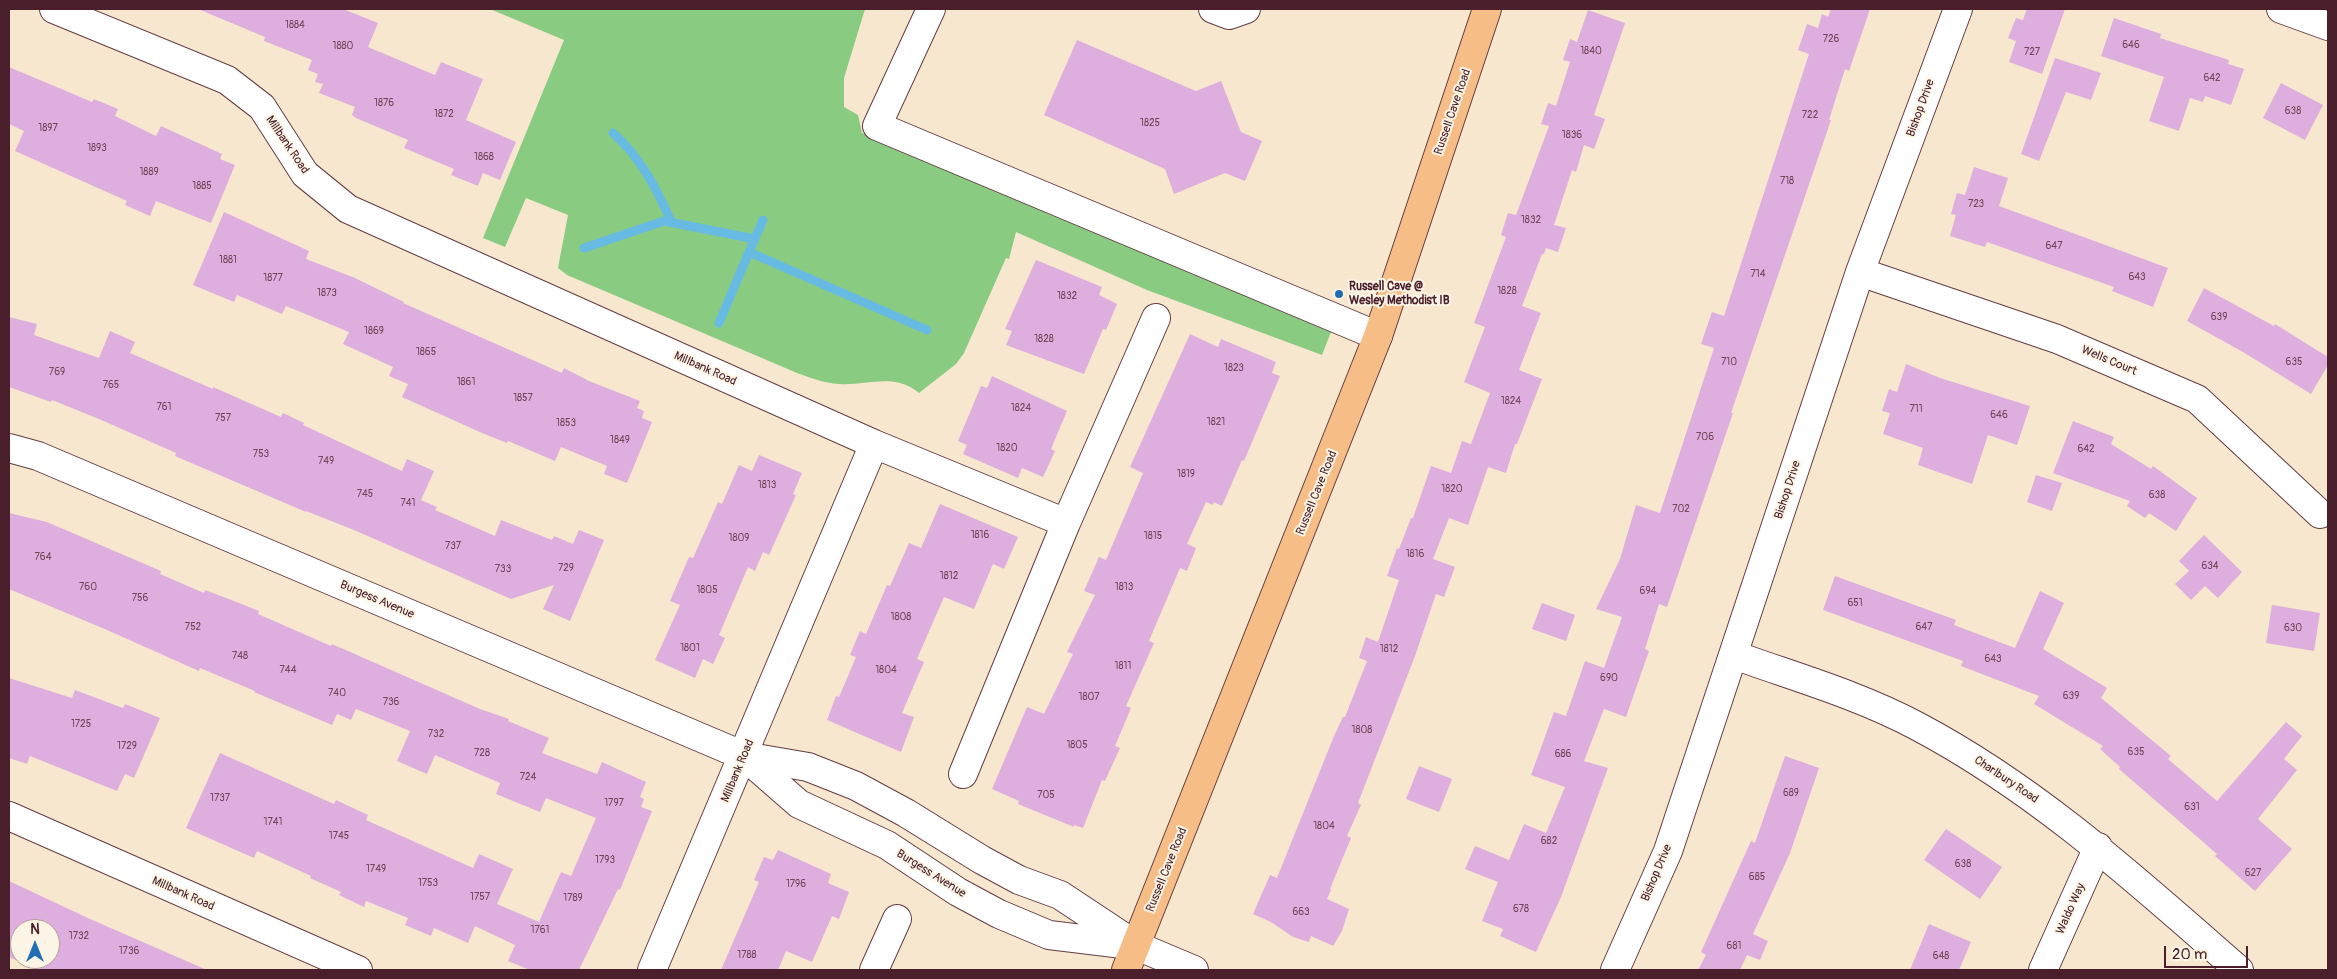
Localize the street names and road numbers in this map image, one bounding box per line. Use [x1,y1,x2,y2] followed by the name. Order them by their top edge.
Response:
[1432,67,1474,157] street label: Russell Cave Road
[1904,77,1938,139] street label: Bishop Drive
[262,113,312,177] street label: Millbank Road
[2079,343,2139,379] street label: Wells Court
[672,349,738,389] street label: Millbank Road
[1294,449,1340,537] street label: Russell Cave Road
[1772,459,1804,521] street label: Bishop Drive
[338,578,416,622] street label: Burgess Avenue
[718,737,758,805] street label: Millbank Road
[1971,753,2041,807] street label: Charlbury Road
[1144,826,1190,914] street label: Russell Cave Road
[1639,842,1675,904] street label: Bishop Drive
[894,847,968,901] street label: Burgess Avenue
[150,874,216,914] street label: Millbank Road
[2053,881,2089,937] street label: Waldo Way

